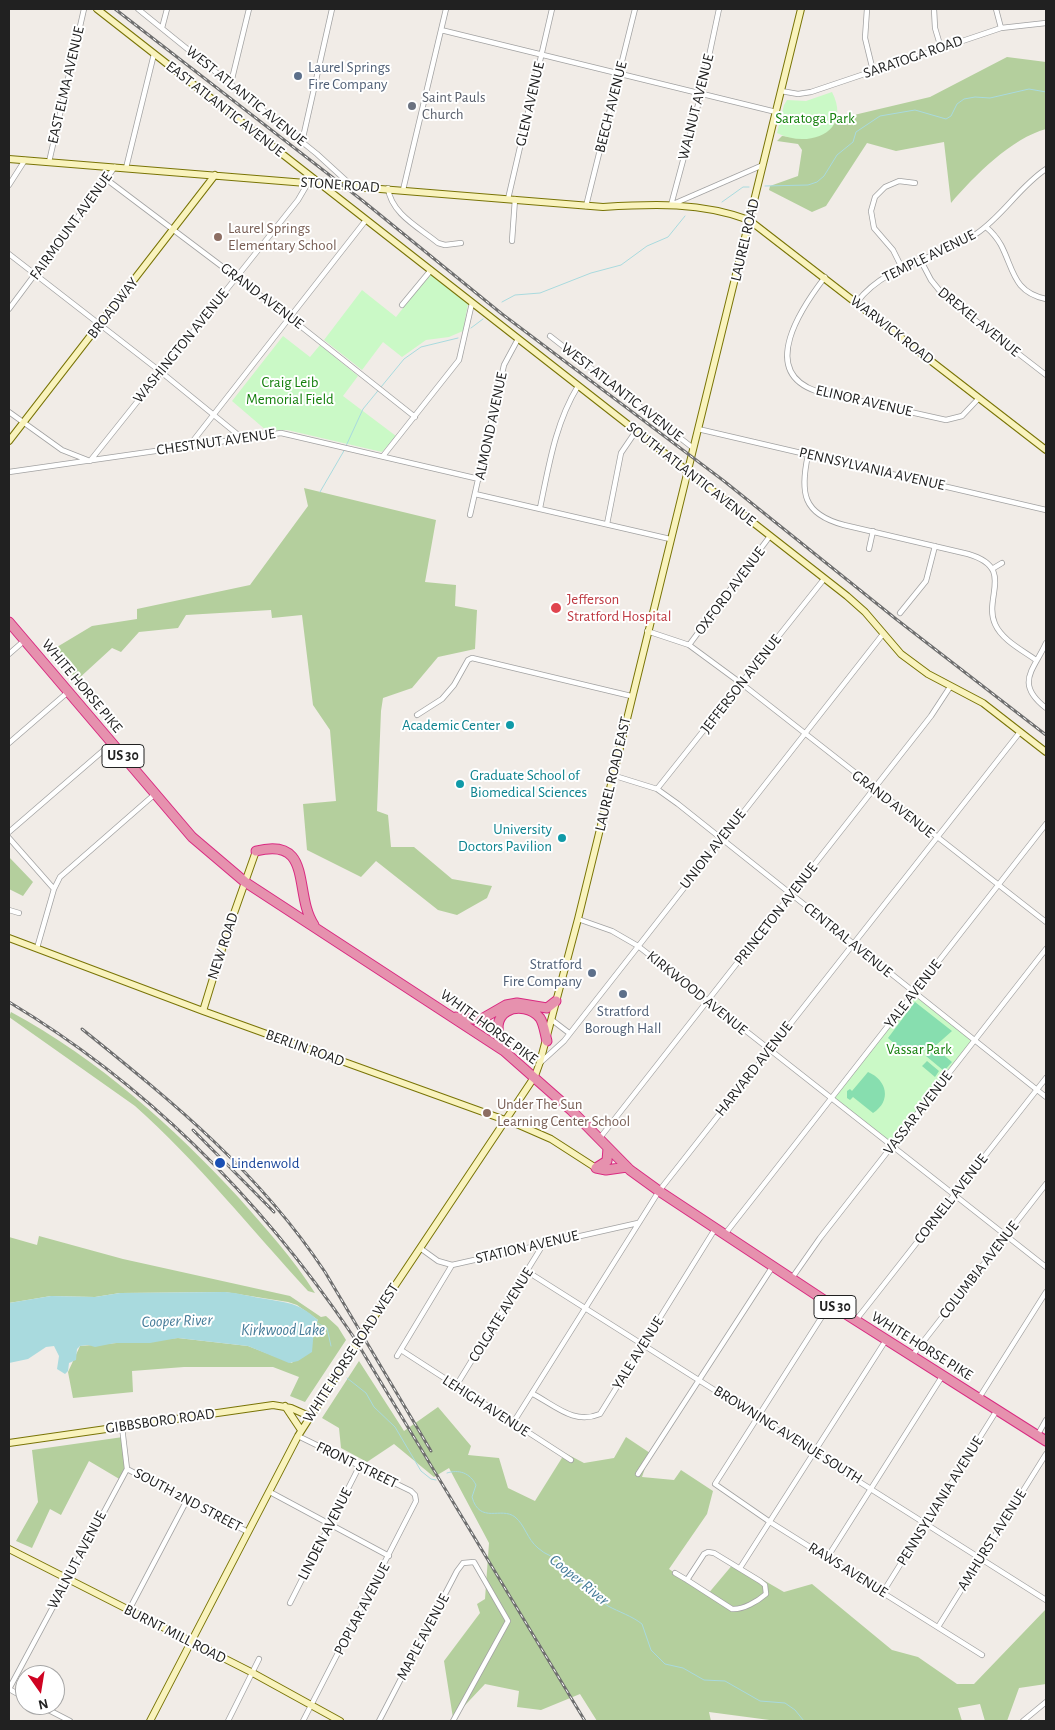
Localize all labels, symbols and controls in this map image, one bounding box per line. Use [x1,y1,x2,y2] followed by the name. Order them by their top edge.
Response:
[44,25,88,145] street label: EAST ELMA AVENUE
[861,32,965,82] street label: SARATOGA ROAD
[182,42,310,150] street label: WEST ATLANTIC AVENUE
[674,52,718,162] street label: WALNUT AVENUE
[162,57,288,161] street label: EAST ATLANTIC AVENUE
[308,58,390,93] place label: Laurel Springs Fire Company
[591,59,631,155] street label: BEECH AVENUE
[512,60,548,148] street label: GLEN AVENUE
[292,70,304,82] marker: Laurel Springs Fire Company
[422,88,486,123] place label: Saint Pauls Church
[406,100,418,112] marker: Saint Pauls Church
[775,109,855,127] park label: Saratoga Park
[26,169,116,283] street label: FAIRMOUNT AVENUE
[300,173,380,197] street label: STONE ROAD
[727,197,763,283] street label: LAUREL ROAD
[228,219,337,254] place label: Laurel Springs Elementary School
[880,226,978,286] street label: TEMPLE AVENUE
[212,231,224,243] marker: Laurel Springs Elementary School
[217,259,307,333] street label: GRAND AVENUE
[84,274,142,342] street label: BROADWAY
[934,283,1024,361] street label: DREXEL AVENUE
[129,285,233,407] street label: WASHINGTON AVENUE
[847,292,937,368] street label: WARWICK ROAD
[557,339,687,445] street label: WEST ATLANTIC AVENUE
[471,371,511,481] street label: ALMOND AVENUE
[246,373,334,408] park label: Craig Leib Memorial Field
[814,381,914,421] street label: ELINOR AVENUE
[623,418,759,530] street label: SOUTH ATLANTIC AVENUE
[155,425,277,459] street label: CHESTNUT AVENUE
[797,443,947,495] street label: PENNSYLVANIA AVENUE
[691,543,769,639] street label: OXFORD AVENUE
[567,590,671,625] place label: Jefferson Stratford Hospital
[549,601,563,615] marker: Jefferson Stratford Hospital
[697,631,785,737] street label: JEFFERSON AVENUE
[38,636,126,736] street label: WHITE HORSE PIKE
[591,715,635,833] street label: LAUREL ROAD EAST
[402,716,500,734] place label: Academic Center
[504,719,516,731] marker: Academic Center
[102,744,144,768] road number: US 30
[470,766,587,801] place label: Graduate School of Biomedical Sciences
[848,766,938,842] street label: GRAND AVENUE
[454,778,466,790] marker: Graduate School of Biomedical Sciences
[676,805,750,893] street label: UNION AVENUE
[458,820,552,855] place label: University Doctors Pavilion
[556,832,568,844] marker: University Doctors Pavilion
[730,859,822,969] street label: PRINCETON AVENUE
[800,899,896,981] street label: CENTRAL AVENUE
[204,910,242,982] street label: NEW ROAD
[643,947,751,1039] street label: KIRKWOOD AVENUE
[503,955,582,990] place label: Stratford Fire Company
[880,956,946,1032] street label: YALE AVENUE
[586,967,598,979] marker: Stratford Fire Company
[437,986,541,1068] street label: WHITE HORSE PIKE
[617,988,629,1000] marker: Stratford Borough Hall
[585,1002,661,1037] place label: Stratford Borough Hall
[711,1018,797,1120] street label: HARVARD AVENUE
[263,1025,347,1071] street label: BERLIN ROAD
[886,1040,952,1058] park label: Vassar Park
[880,1068,956,1158] street label: VASSAR AVENUE
[497,1095,630,1130] place label: Under The Sun Learning Center School
[481,1107,493,1119] marker: Under The Sun Learning Center School
[910,1151,992,1247] street label: CORNELL AVENUE
[231,1154,299,1172] place label: Lindenwold
[213,1156,227,1170] marker: Lindenwold
[935,1218,1023,1322] street label: COLUMBIA AVENUE
[474,1226,580,1268] street label: STATION AVENUE
[465,1265,537,1365] street label: COLGATE AVENUE
[299,1280,403,1426] street label: WHITE HORSE ROAD WEST
[814,1295,856,1318] road number: US 30
[868,1308,976,1384] street label: WHITE HORSE PIKE
[141,1310,213,1332] water label: Cooper River
[608,1313,668,1393] street label: YALE AVENUE
[241,1320,325,1340] water label: Kirkwood Lake
[439,1371,533,1441] street label: LEHIGH AVENUE
[710,1382,866,1488] street label: BROWNING AVENUE SOUTH
[104,1404,216,1438] street label: GIBBSBORO ROAD
[893,1433,987,1569] street label: PENNSYLVANIA AVENUE
[313,1438,401,1492] street label: FRONT STREET
[131,1464,245,1536] street label: SOUTH 2ND STREET
[294,1485,356,1583] street label: LINDEN AVENUE
[954,1486,1030,1594] street label: AMHURST AVENUE
[44,1508,110,1612] street label: WALNUT AVENUE
[805,1538,891,1602] street label: RAWS AVENUE
[545,1550,613,1610] water label: Cooper River
[330,1560,394,1658] street label: POPLAR AVENUE
[393,1591,453,1683] street label: MAPLE AVENUE
[121,1600,229,1668] street label: BURNT MILL ROAD
[15,1665,65,1715] north arrow
[37,1696,49,1712] text: N

